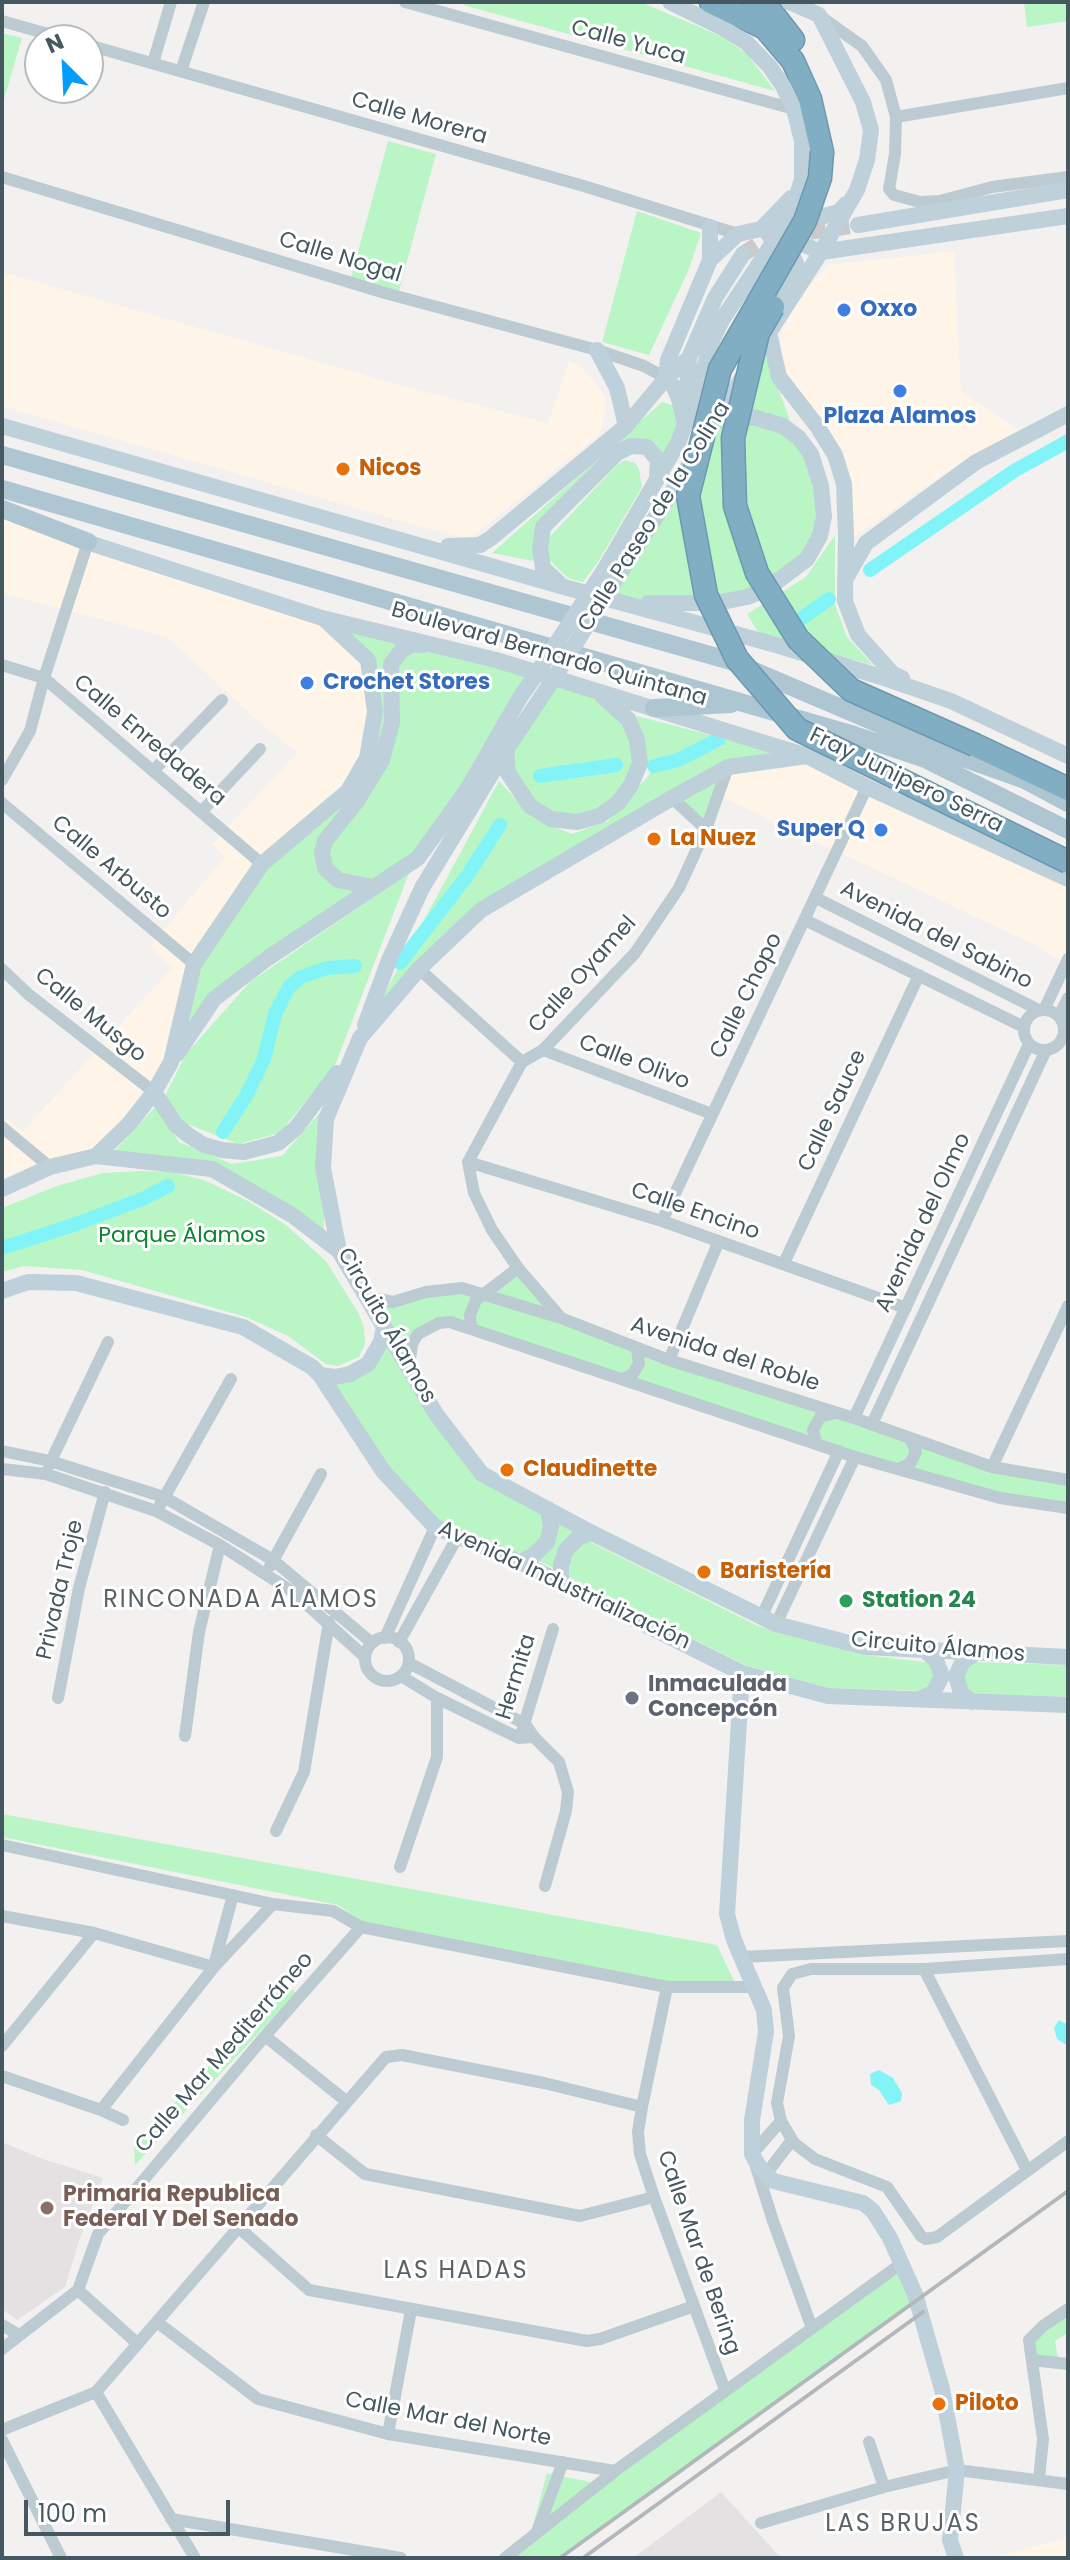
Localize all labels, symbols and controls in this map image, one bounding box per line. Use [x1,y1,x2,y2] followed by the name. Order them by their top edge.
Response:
[568,15,688,71] street label: Calle Yuca
[24,24,104,104] north arrow
[41,26,69,61] text: N
[348,87,490,151] street label: Calle Morera
[275,227,405,289] street label: Calle Nogal
[860,297,917,323] place label: Oxxo
[835,301,853,319] marker: Oxxo
[891,382,909,400] marker: Plaza Alamos
[573,397,737,637] street label: Calle Paseo de la Colina
[824,404,976,430] place label: Plaza Alamos
[359,456,422,482] place label: Nicos
[334,460,352,478] marker: Nicos
[388,597,710,713] street label: Boulevard Bernardo Quintana
[67,670,231,812] street label: Calle Enredadera
[323,670,490,696] place label: Crochet Stores
[298,674,316,692] marker: Crochet Stores
[805,723,1007,839] street label: Fray Junipero Serra
[46,810,176,926] street label: Calle Arbusto
[777,817,865,843] place label: Super Q
[872,821,890,839] marker: Super Q
[670,826,756,852] place label: La Nuez
[645,830,663,848] marker: La Nuez
[836,876,1036,996] street label: Avenida del Sabino
[524,911,642,1039] street label: Calle Oyamel
[705,929,789,1063] street label: Calle Chopo
[29,963,151,1069] street label: Calle Musgo
[575,1030,693,1096] street label: Calle Olivo
[793,1046,873,1176] street label: Calle Sauce
[871,1129,977,1317] street label: Avenida del Olmo
[627,1178,763,1246] street label: Calle Encino
[98,1223,266,1249] park label: Parque Álamos
[331,1244,441,1408] street label: Circuito Álamos
[627,1312,823,1398] street label: Avenida del Roble
[523,1457,657,1483] place label: Claudinette
[498,1461,516,1479] marker: Claudinette
[434,1516,694,1656] street label: Avenida Industrialización
[32,1518,90,1662] street label: Privada Troje
[720,1559,832,1585] place label: Baristería
[695,1563,713,1581] marker: Baristería
[103,1587,379,1615] district label: RINCONADA ÁLAMOS
[862,1588,976,1614] place label: Station 24
[837,1592,855,1610] marker: Station 24
[850,1627,1026,1669] street label: Circuito Álamos
[492,1631,542,1723] street label: Hermita
[648,1672,787,1724] place label: Inmaculada Concepcón
[623,1689,641,1707] marker: Inmaculada Concepcón
[131,1947,319,2159] street label: Calle Mar Mediterráneo
[651,2147,745,2359] street label: Calle Mar de Bering
[63,2182,299,2234] place label: Primaria Republica Federal Y Del Senado
[38,2199,56,2217] marker: Primaria Republica Federal Y Del Senado
[383,2258,529,2286] district label: LAS HADAS
[343,2387,553,2453] street label: Calle Mar del Norte
[955,2391,1019,2417] place label: Piloto
[930,2395,948,2413] marker: Piloto
[28,2484,234,2534] scale bar
[38,2497,107,2530] text: 100 m
[825,2511,981,2539] district label: LAS BRUJAS

